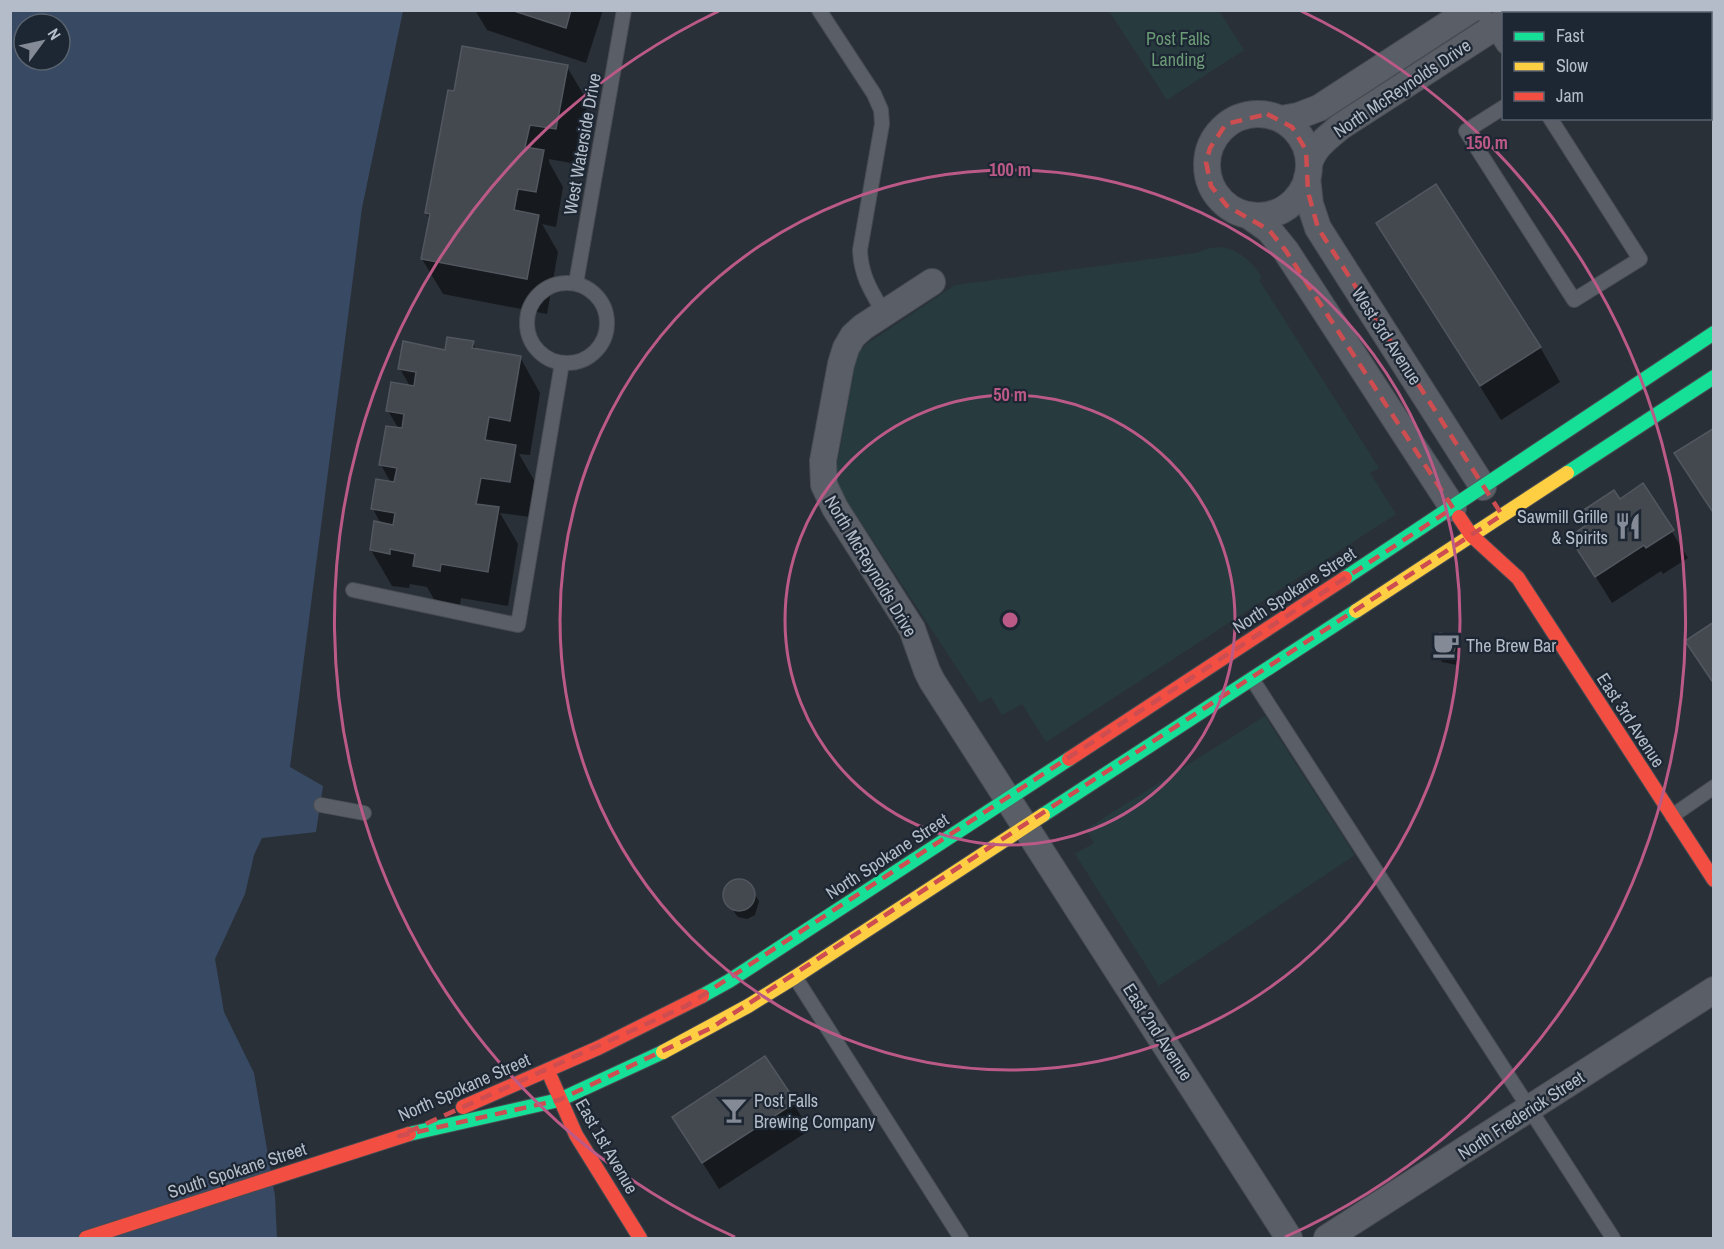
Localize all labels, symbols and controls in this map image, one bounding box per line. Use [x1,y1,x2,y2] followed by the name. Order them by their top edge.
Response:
[12,12,72,72] north arrow
[1502,12,1712,120] legend
[1556,23,1584,48] text: Fast
[43,24,66,44] text: N
[1146,26,1210,72] park label: Post Falls Landing
[1328,33,1476,143] street label: North McReynolds Drive
[1556,53,1588,78] text: Slow
[557,71,607,217] street label: West Waterside Drive
[1556,83,1584,108] text: Jam
[1466,130,1508,155] text: 150 m
[989,157,1031,182] text: 100 m
[1346,282,1428,390] street label: West 3rd Avenue
[993,382,1027,407] text: 50 m
[819,491,923,641] street label: North McReynolds Drive
[1517,504,1608,550] place label: Sawmill Grille & Spirits
[1613,511,1643,541] restaurant icon: Sawmill Grille & Spirits
[1228,541,1360,639] street label: North Spokane Street
[1000,610,1020,630] centre of rings
[1431,630,1461,660] cafe icon: The Brew Bar
[1466,633,1556,658] place label: The Brew Bar
[1591,668,1671,772] street label: East 3rd Avenue
[821,807,953,905] street label: North Spokane Street
[1117,978,1199,1086] street label: East 2nd Avenue
[394,1047,534,1127] street label: North Spokane Street
[1453,1065,1589,1165] street label: North Frederick Street
[754,1088,876,1134] place label: Post Falls Brewing Company
[570,1094,644,1198] street label: East 1st Avenue
[719,1095,749,1125] bar icon: Post Falls Brewing Company
[164,1136,310,1204] street label: South Spokane Street

